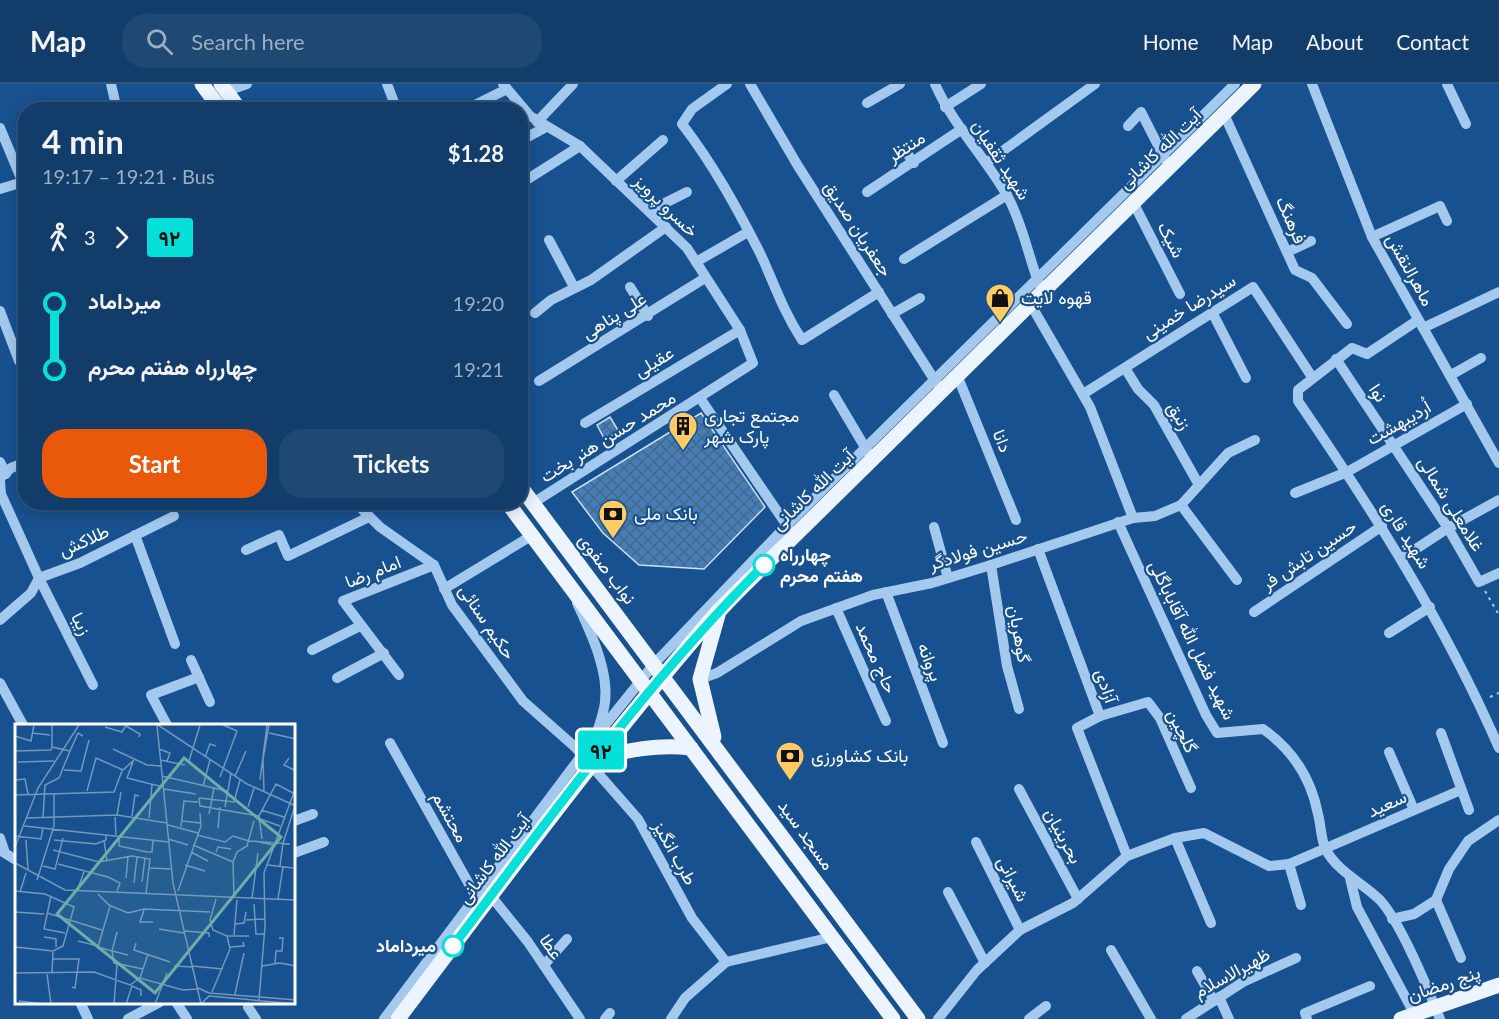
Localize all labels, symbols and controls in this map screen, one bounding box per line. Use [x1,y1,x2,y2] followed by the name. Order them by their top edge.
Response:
[122,14,542,68] search box
[30,24,86,58] text: Map
[143,25,176,58] icon: search
[191,28,305,55] text: Search here
[1143,29,1199,54] text: Home
[1232,29,1273,54] text: Map
[1306,29,1363,54] text: About
[1396,29,1469,54] text: Contact
[1113,102,1207,194] street label: آیت الله کاشانی
[967,115,1036,204] street label: شهید ثقفیان
[42,121,124,161] text: 4 min
[881,126,929,168] street label: منتظر
[448,140,504,167] text: $1.28
[42,164,215,188] text: 19:17 – 19:21 · Bus
[628,169,703,243] street label: خسرو پرویز
[819,177,898,281] street label: جعفریان صدیق
[1271,193,1312,247] street label: فرهنگ
[1154,218,1190,261] street label: شیک
[42,221,75,254] icon: walk
[105,221,138,254] icon: forward
[84,225,96,249] text: 3
[159,225,181,250] text: ۹۲
[1381,230,1440,310] street label: ماهرالنقش
[1138,269,1240,344] street label: سیدرضا خمینی
[984,282,1016,324] shop icon: قهوه لایت
[1021,286,1092,309] place label: قهوه لایت
[88,287,161,314] text: میرداماد
[577,287,651,345] street label: علی پناهی
[453,291,504,315] text: 19:20
[630,341,678,382] street label: عقیلی
[88,353,257,380] text: چهارراه هفتم محرم
[453,357,504,381] text: 19:21
[1364,379,1393,406] street label: نوا
[536,386,680,488] street label: محمد حسن هنر بخت
[1363,395,1435,450] street label: اُردیبهشت
[1162,397,1197,434] street label: زنبق
[703,404,799,449] place label: مجتمع تجاری پارک شهر
[667,410,699,452] building icon: مجتمع تجاری پارک شهر
[988,426,1017,455] street label: دانا
[42,429,267,498] button: Start
[279,429,504,498] button: Tickets
[766,443,860,535] street label: آیت الله کاشانی
[1413,452,1490,556] street label: غلامعلی شمالی
[1377,497,1436,573] street label: شهید قاری
[597,498,629,540] bank icon: بانک ملی
[634,502,698,525] place label: بانک ملی
[1256,514,1361,595] street label: حسین تابش فر
[55,519,113,562] street label: طلاکش
[925,524,1030,576] street label: حسین فولادگر
[573,529,641,609] street label: نواب صفوی
[780,543,863,588] place label: چهارراه هفتم محرم
[341,550,405,594] street label: امام رضا
[753,554,775,576] marker: چهارراه هفتم محرم
[1144,556,1241,723] street label: شهید فضل الله آقاباباگلی
[453,580,521,664] street label: حکیم سنائی
[1003,603,1036,664] street label: گوهریان
[66,608,97,639] street label: زیبا
[850,619,902,697] street label: حاج محمد
[912,639,948,685] street label: پروانه
[1090,666,1124,708] street label: آزادی
[1161,705,1203,757] street label: گلچین
[15,724,296,1004] inset map
[574,730,628,770] line badge: ۹۲
[590,738,612,763] text: ۹۲
[774,740,806,782] bank icon: بانک کشاورزی
[811,744,908,767] place label: بانک کشاورزی
[1364,785,1410,821] street label: سعید
[426,787,474,847] street label: محتشم
[774,795,840,874] street label: مسجد سید
[1039,804,1088,867] street label: بحرینیان
[452,808,536,908] street label: آیت الله کاشانی
[648,816,703,889] street label: طرب انگیز
[992,852,1035,905] street label: شیرانی
[535,929,568,963] street label: عطا
[376,934,436,957] place label: میرداماد
[442,935,464,957] marker: میرداماد
[1190,942,1274,1004] street label: ظهیرالاسلام
[1404,960,1484,1008] street label: پنج رمضان

